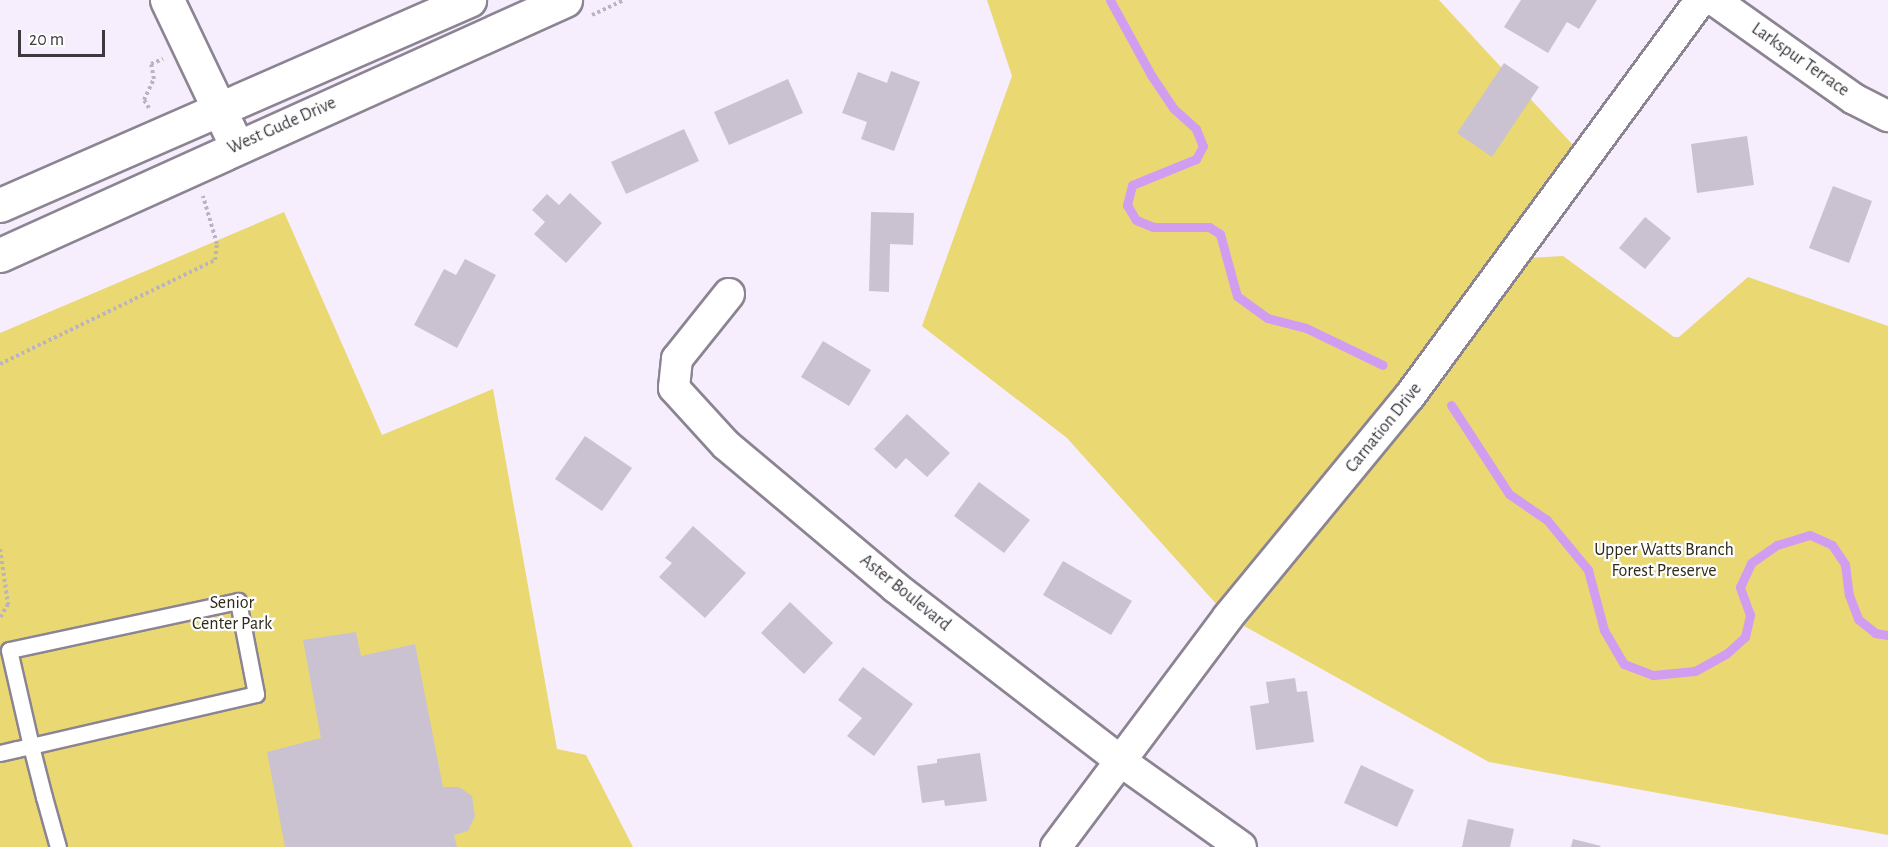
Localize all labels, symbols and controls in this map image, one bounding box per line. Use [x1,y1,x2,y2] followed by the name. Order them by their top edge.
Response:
[21,18,108,56] scale bar
[1747,18,1853,102] street label: Larkspur Terrace
[29,31,64,49] text: 20 m
[224,92,340,160] street label: West Gude Drive
[1341,379,1427,477] street label: Carnation Drive
[1594,540,1734,582] park label: Upper Watts Branch Forest Preserve
[855,550,955,636] street label: Aster Boulevard
[192,593,272,636] park label: Senior Center Park

